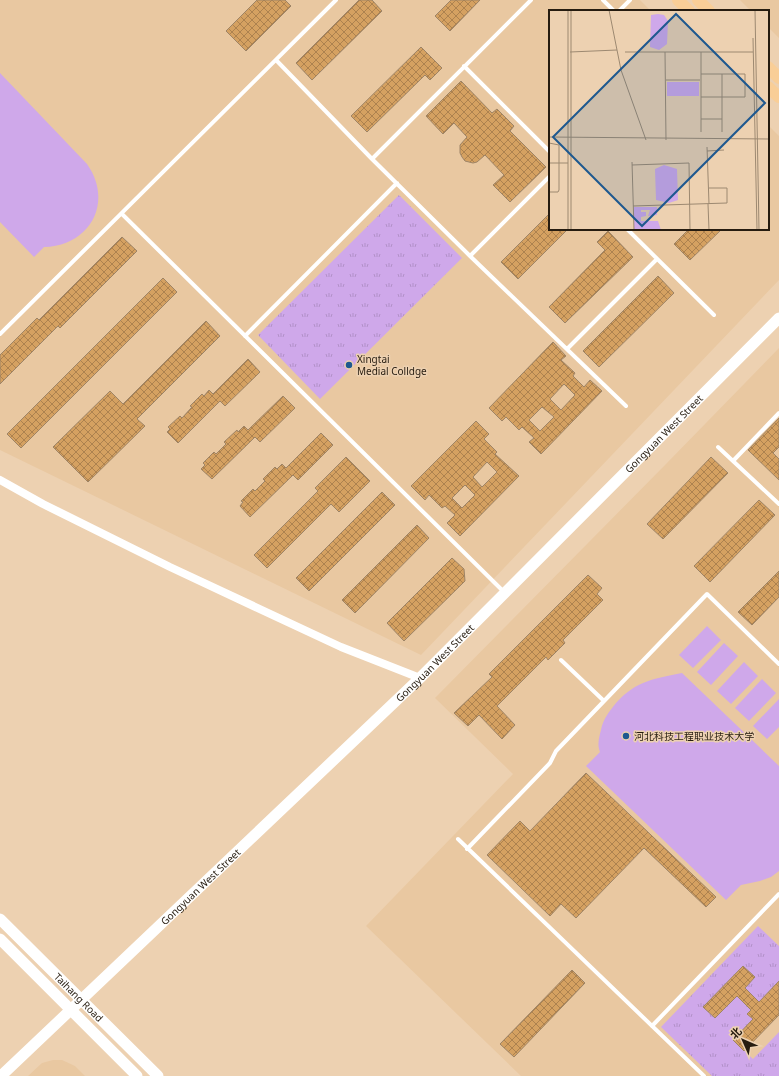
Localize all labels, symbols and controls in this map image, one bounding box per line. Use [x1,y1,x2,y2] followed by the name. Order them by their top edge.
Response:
[549,10,769,230] inset map
[357,352,427,378] place label: Xingtai Medial Colldge
[344,360,354,370] marker: Xingtai Medial Colldge
[622,391,706,476] street label: Gongyuan West Street
[392,621,477,705] street label: Gongyuan West Street
[634,729,754,743] place label: 河北科技工程职业技术大学
[621,731,631,741] marker: 河北科技工程职业技术大学
[157,845,244,928] street label: Gongyuan West Street
[51,970,106,1025] street label: Taihang Road
[723,1020,763,1060] north arrow
[726,1023,745,1042] text: 北

